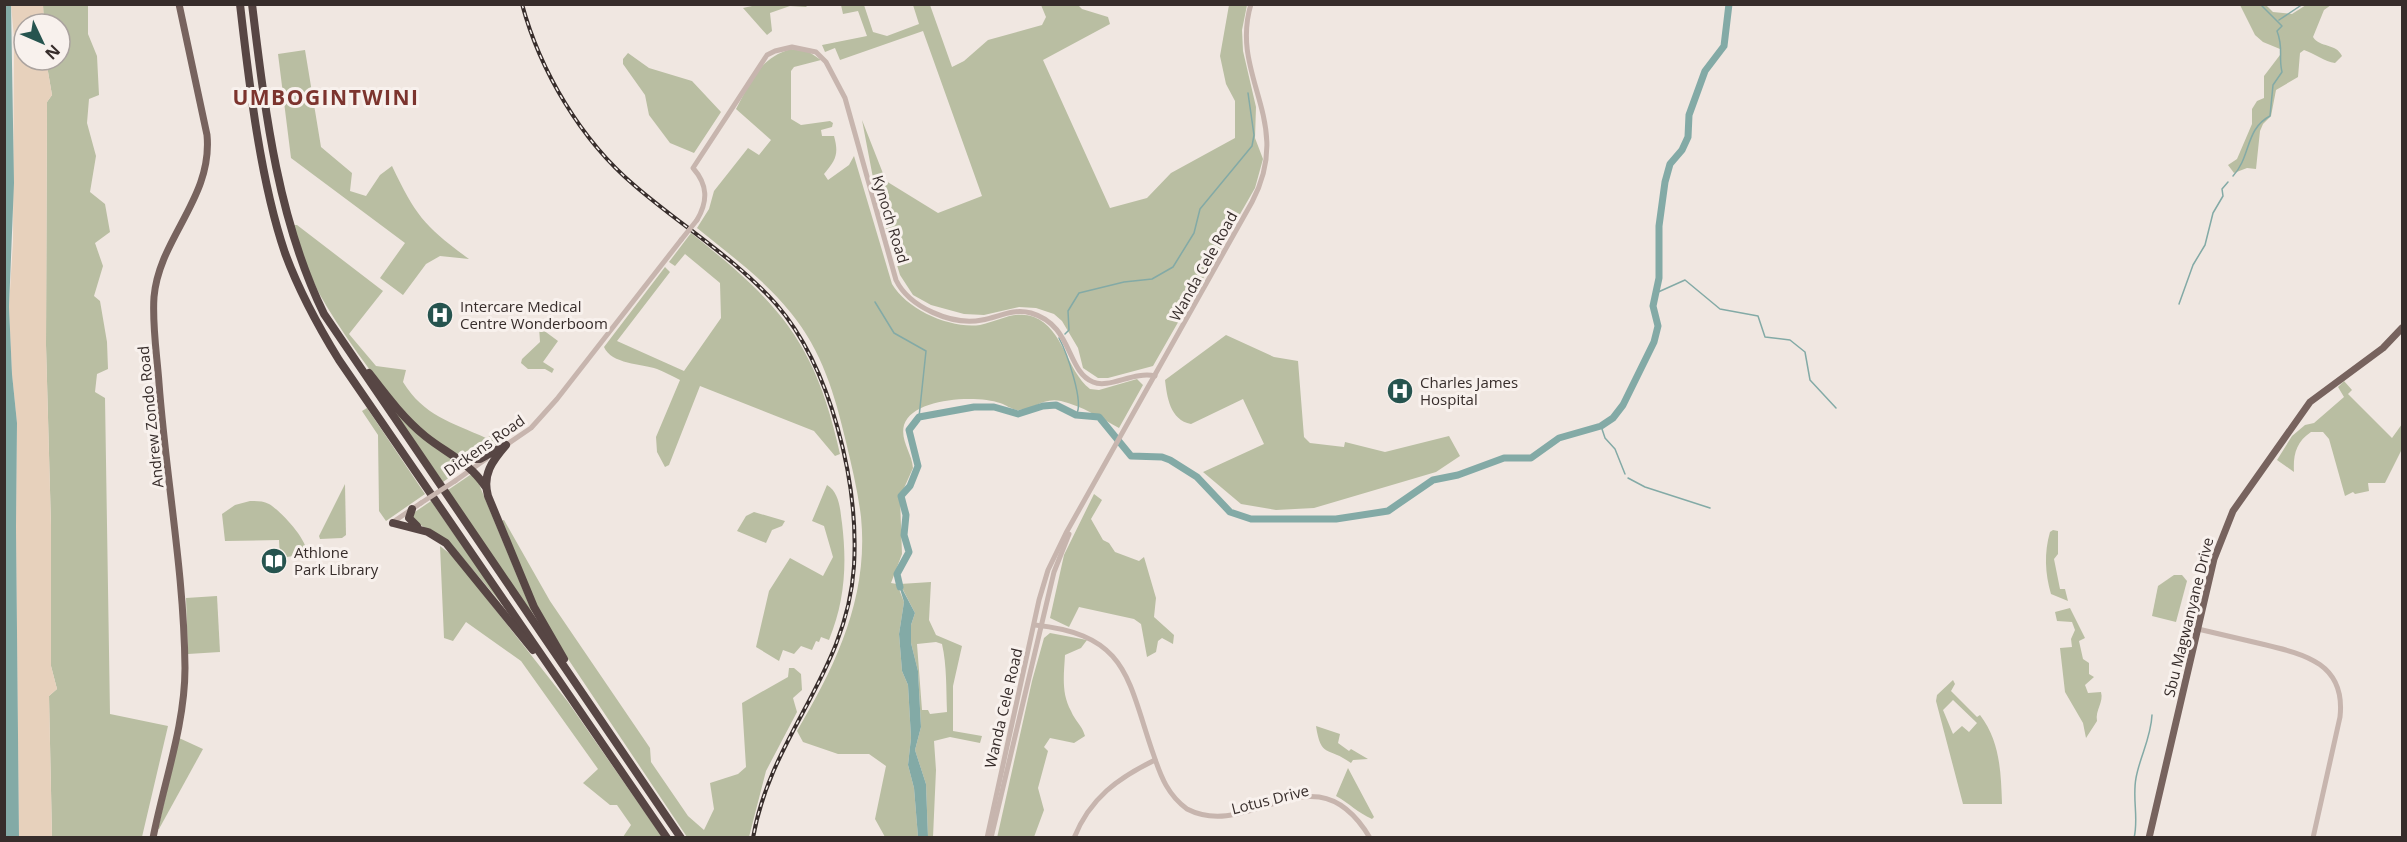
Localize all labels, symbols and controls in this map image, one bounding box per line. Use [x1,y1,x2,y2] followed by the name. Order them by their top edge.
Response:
[12,12,72,72] north arrow
[40,40,65,65] text: N
[232,83,420,111] district label: UMBOGINTWINI
[868,173,914,265] street label: Kynoch Road
[1165,208,1241,324] street label: Wanda Cele Road
[460,296,608,333] place label: Intercare Medical Centre Wonderboom
[425,300,455,330] hospital icon: Intercare Medical Centre Wonderboom
[133,345,167,489] street label: Andrew Zondo Road
[1420,372,1518,409] place label: Charles James Hospital
[1385,376,1415,406] hospital icon: Charles James Hospital
[440,410,528,480] street label: Dickens Road
[2158,535,2218,699] street label: Sbu Magwanyane Drive
[294,542,379,579] place label: Athlone Park Library
[259,546,289,576] library icon: Athlone Park Library
[979,646,1027,770] street label: Wanda Cele Road
[1229,780,1311,818] street label: Lotus Drive

